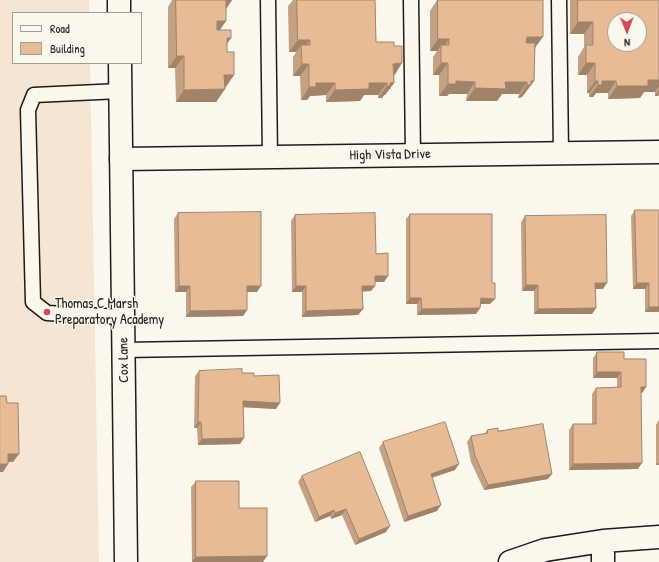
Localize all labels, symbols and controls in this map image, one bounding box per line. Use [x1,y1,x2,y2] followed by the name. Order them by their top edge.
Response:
[12,12,142,64] legend
[607,12,647,52] north arrow
[50,20,70,37] text: Road
[624,36,630,50] text: N
[50,40,85,57] text: Building
[349,146,431,164] street label: High Vista Drive
[55,296,164,328] place label: Thomas C Marsh Preparatory Academy
[42,307,52,317] marker: Thomas C Marsh Preparatory Academy
[115,337,133,383] street label: Cox Lane

